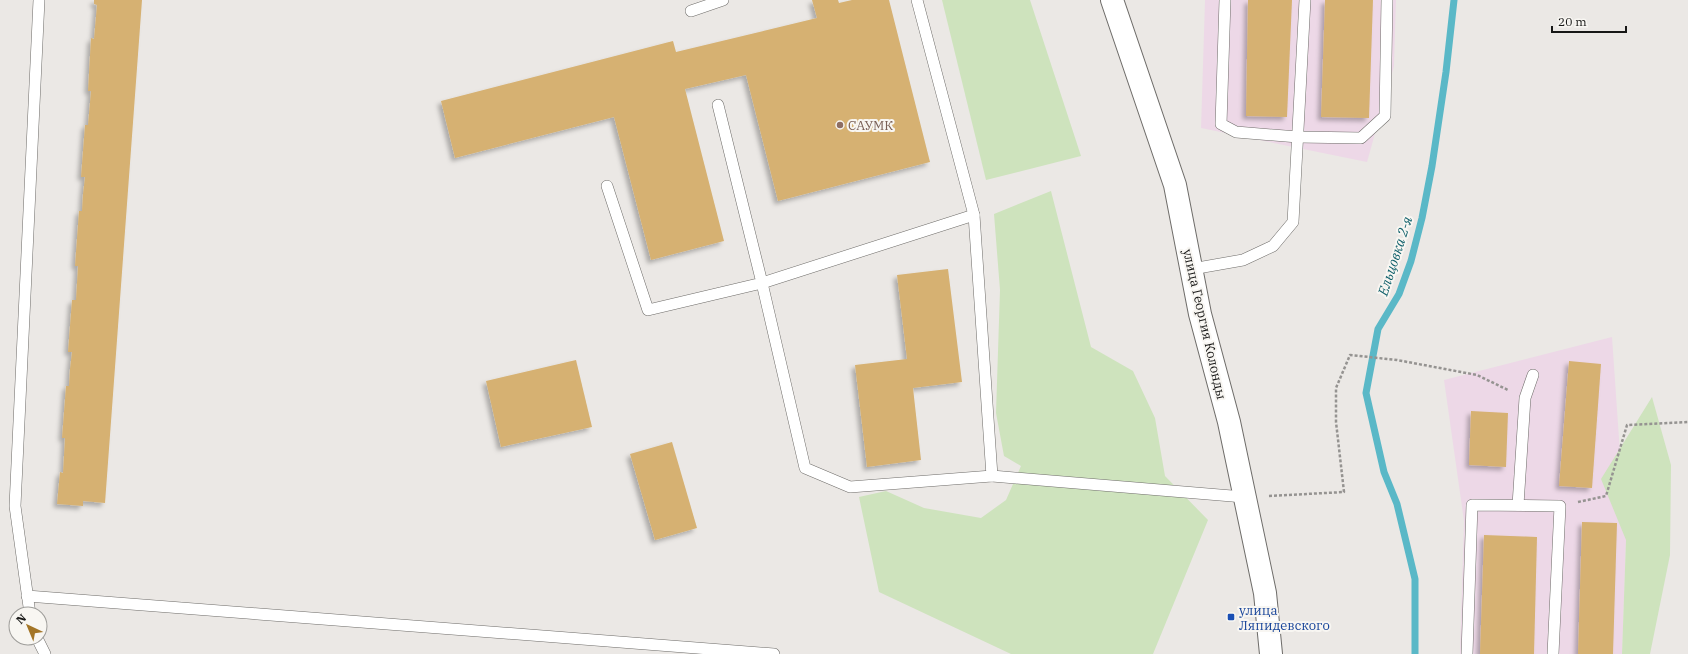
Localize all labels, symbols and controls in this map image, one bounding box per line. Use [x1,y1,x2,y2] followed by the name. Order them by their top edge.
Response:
[1552,8,1626,34] scale bar
[1558,14,1587,29] text: 20 m
[848,117,893,134] place label: САУМК
[835,120,845,130] marker: САУМК
[1373,213,1416,299] water label: Ельцовка 2-я
[1179,247,1230,401] street label: улица Георгия Колонды
[1239,602,1330,634] place label: улица Ляпидевского
[8,606,48,646] north arrow
[13,611,29,627] text: N
[1226,612,1236,622] marker: улица Ляпидевского

